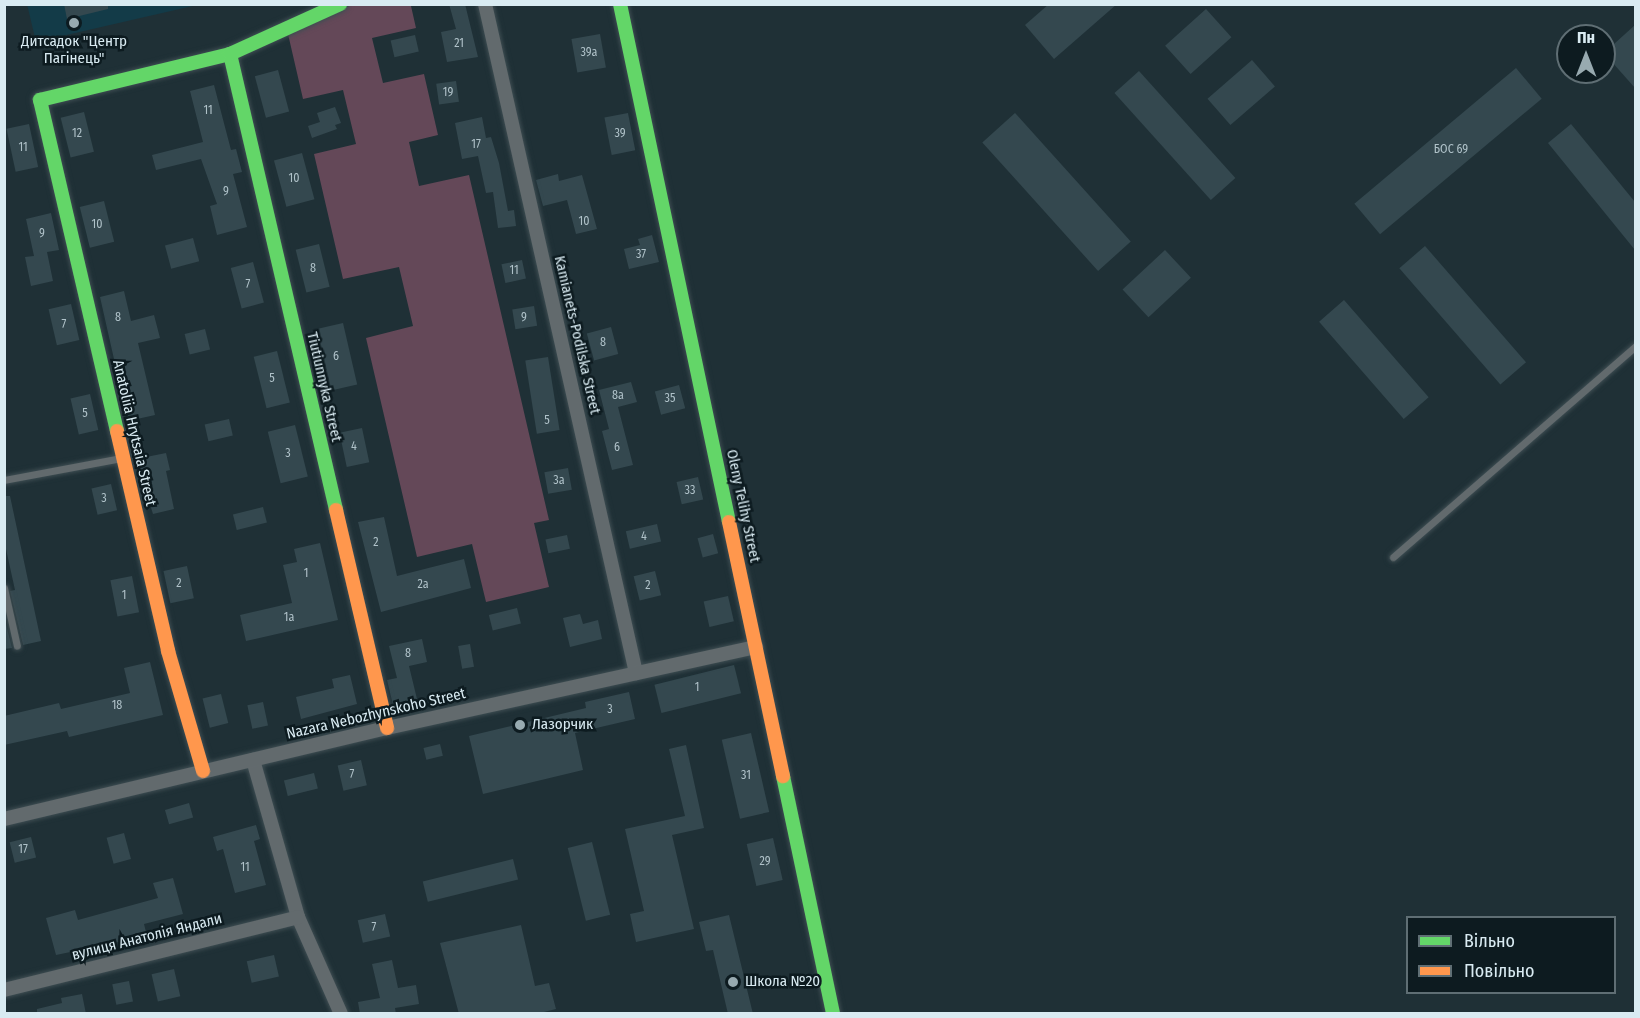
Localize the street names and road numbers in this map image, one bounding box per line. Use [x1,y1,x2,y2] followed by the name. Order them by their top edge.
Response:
[550,254,604,416] street label: Kamianets-Podilska Street
[303,330,345,444] street label: Tiutiunnyka Street
[108,358,160,508] street label: Anatoliia Hrytsaia Street
[722,448,764,564] street label: Oleny Telihy Street
[285,685,467,743] street label: Nazara Nebozhynskoho Street
[70,910,224,964] street label: вулиця Анатолія Яндали

